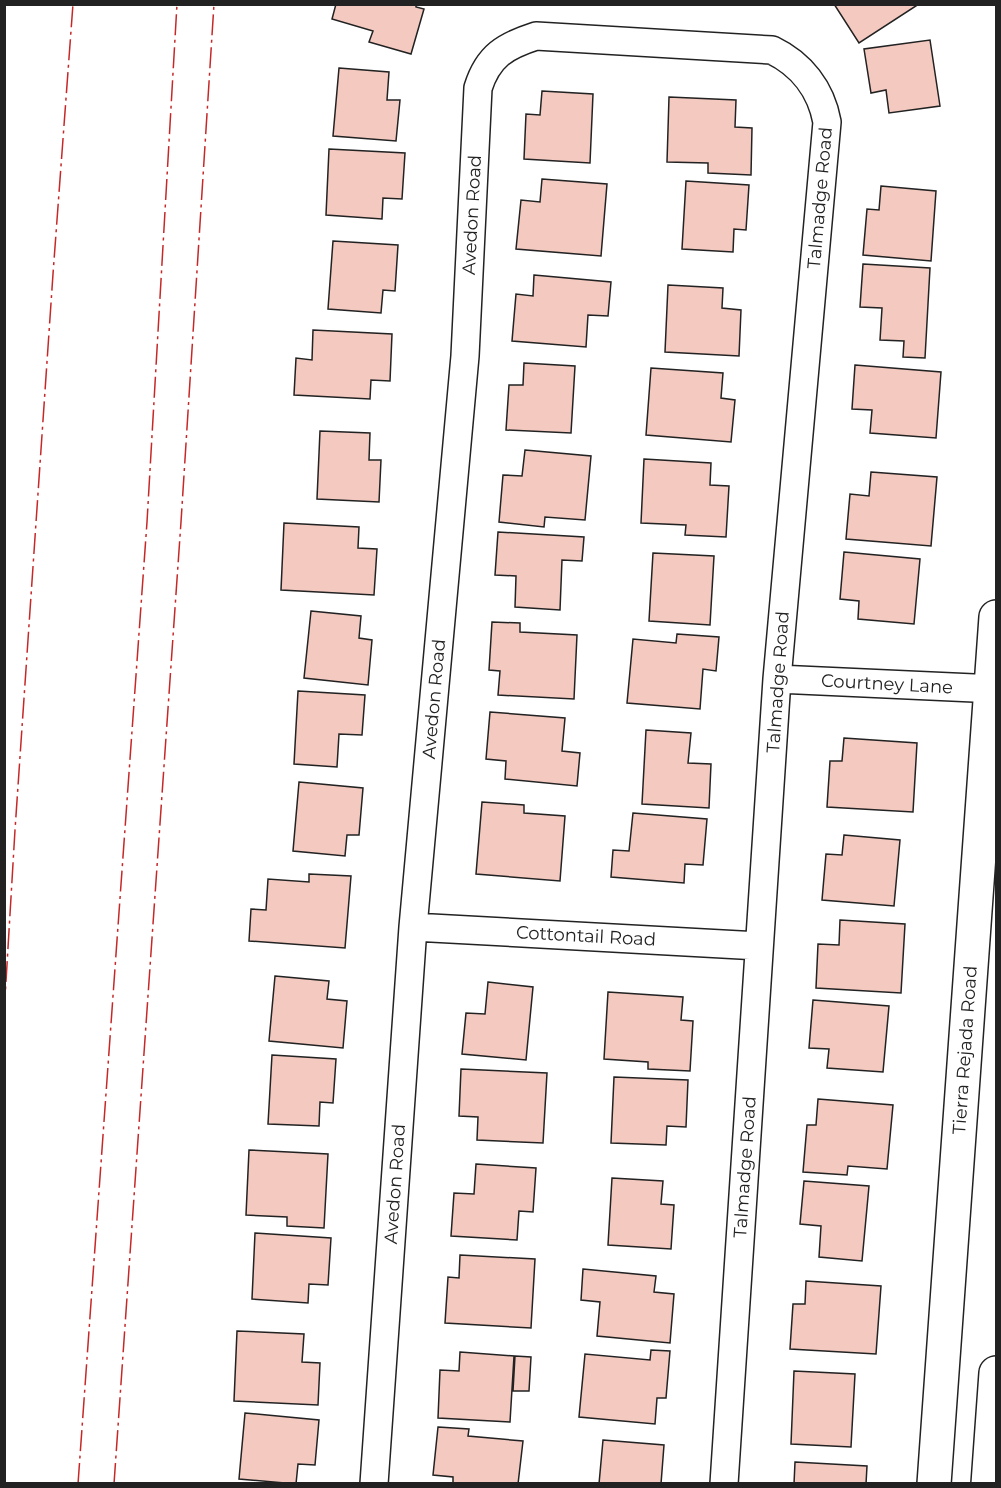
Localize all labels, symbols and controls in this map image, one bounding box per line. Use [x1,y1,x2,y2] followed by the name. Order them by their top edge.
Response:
[803,126,837,270] street label: Talmadge Road
[458,154,486,276] street label: Avedon Road
[762,610,794,754] street label: Talmadge Road
[418,638,450,760] street label: Avedon Road
[820,670,954,698] street label: Courtney Lane
[515,921,657,951] street label: Cottontail Road
[948,965,982,1135] street label: Tierra Rejada Road
[729,1095,761,1239] street label: Talmadge Road
[380,1123,410,1245] street label: Avedon Road

